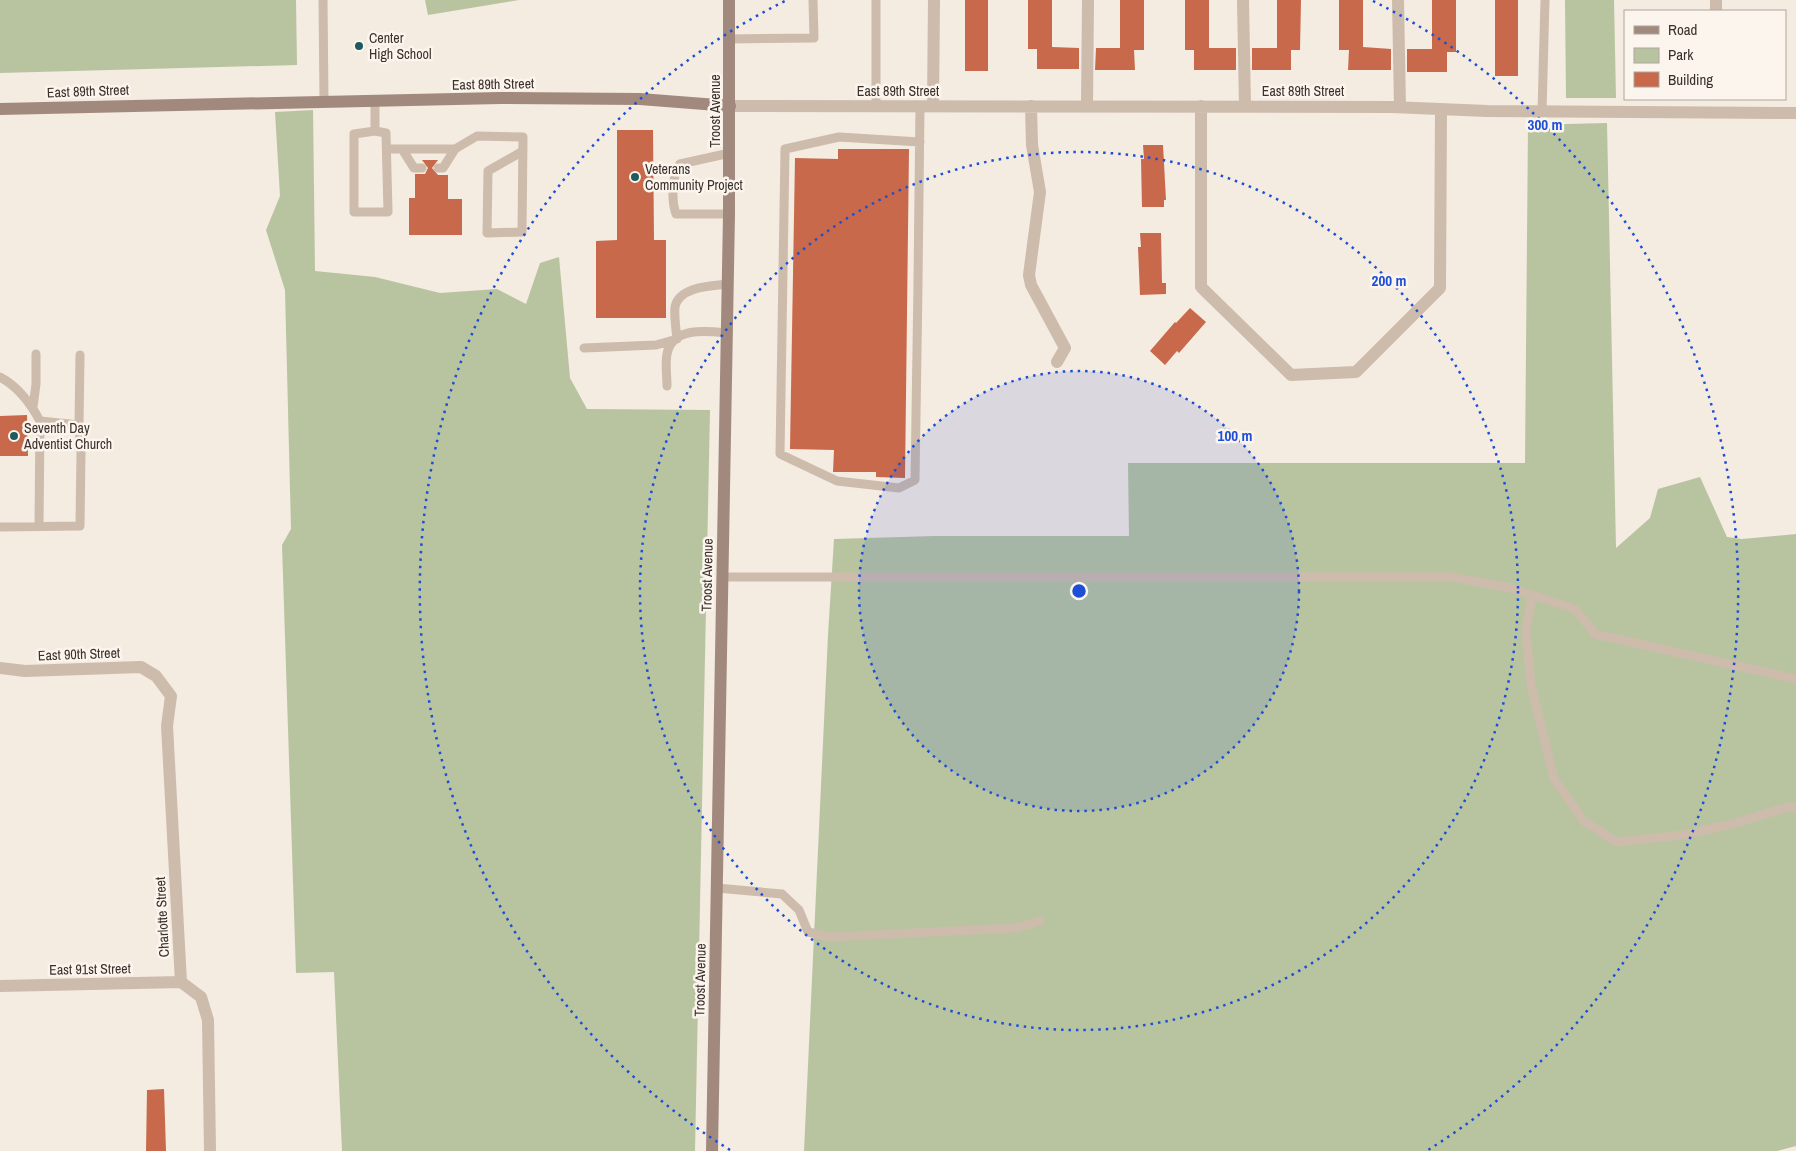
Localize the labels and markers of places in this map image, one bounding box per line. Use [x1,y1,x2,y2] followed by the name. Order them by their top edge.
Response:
[369,29,432,63] place label: Center High School
[353,40,365,52] marker: Center High School
[645,160,743,194] place label: Veterans Community Project
[629,171,641,183] marker: Veterans Community Project
[23,419,112,453] place label: Seventh Day Adventist Church
[8,430,20,442] marker: Seventh Day Adventist Church
[1070,582,1088,600] centre of rings

